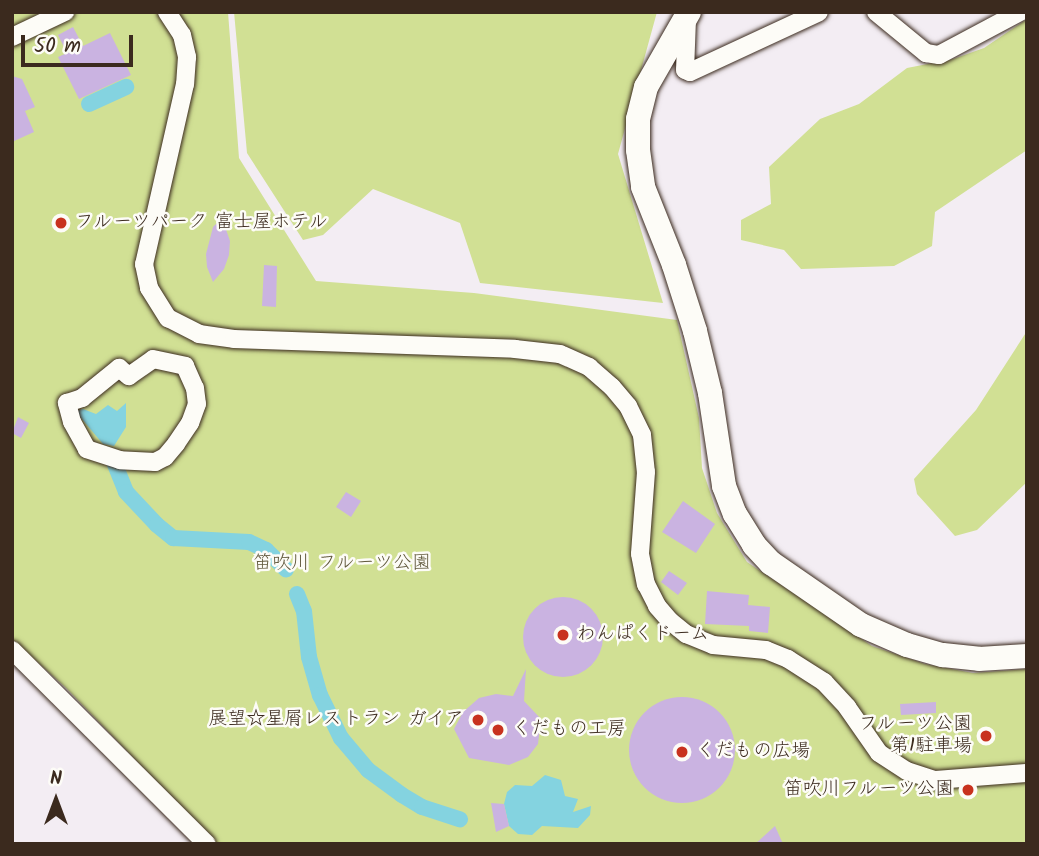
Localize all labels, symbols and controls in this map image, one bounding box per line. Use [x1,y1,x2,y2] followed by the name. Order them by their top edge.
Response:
[24,21,136,65] scale bar
[34,30,81,63] text: 50 m
[75,212,330,234] place label: フルーツパーク 富士屋ホテル
[53,215,69,231] marker: フルーツパーク 富士屋ホテル
[252,553,432,575] park label: 笛吹川 フルーツ公園
[577,624,710,646] place label: わんぱくドーム
[555,627,571,643] marker: わんぱくドーム
[209,709,464,731] place label: 展望☆星屑レストラン ガイア
[470,712,486,728] marker: 展望☆星屑レストラン ガイア
[857,714,972,758] place label: フルーツ公園 第1駐車場
[512,719,626,741] place label: くだもの工房
[490,722,506,738] marker: くだもの工房
[978,728,994,744] marker: フルーツ公園 第1駐車場
[696,741,810,763] place label: くだもの広場
[674,744,690,760] marker: くだもの広場
[50,764,62,794] text: N
[21,765,91,835] north arrow
[782,779,954,801] place label: 笛吹川フルーツ公園
[960,782,976,798] marker: 笛吹川フルーツ公園

